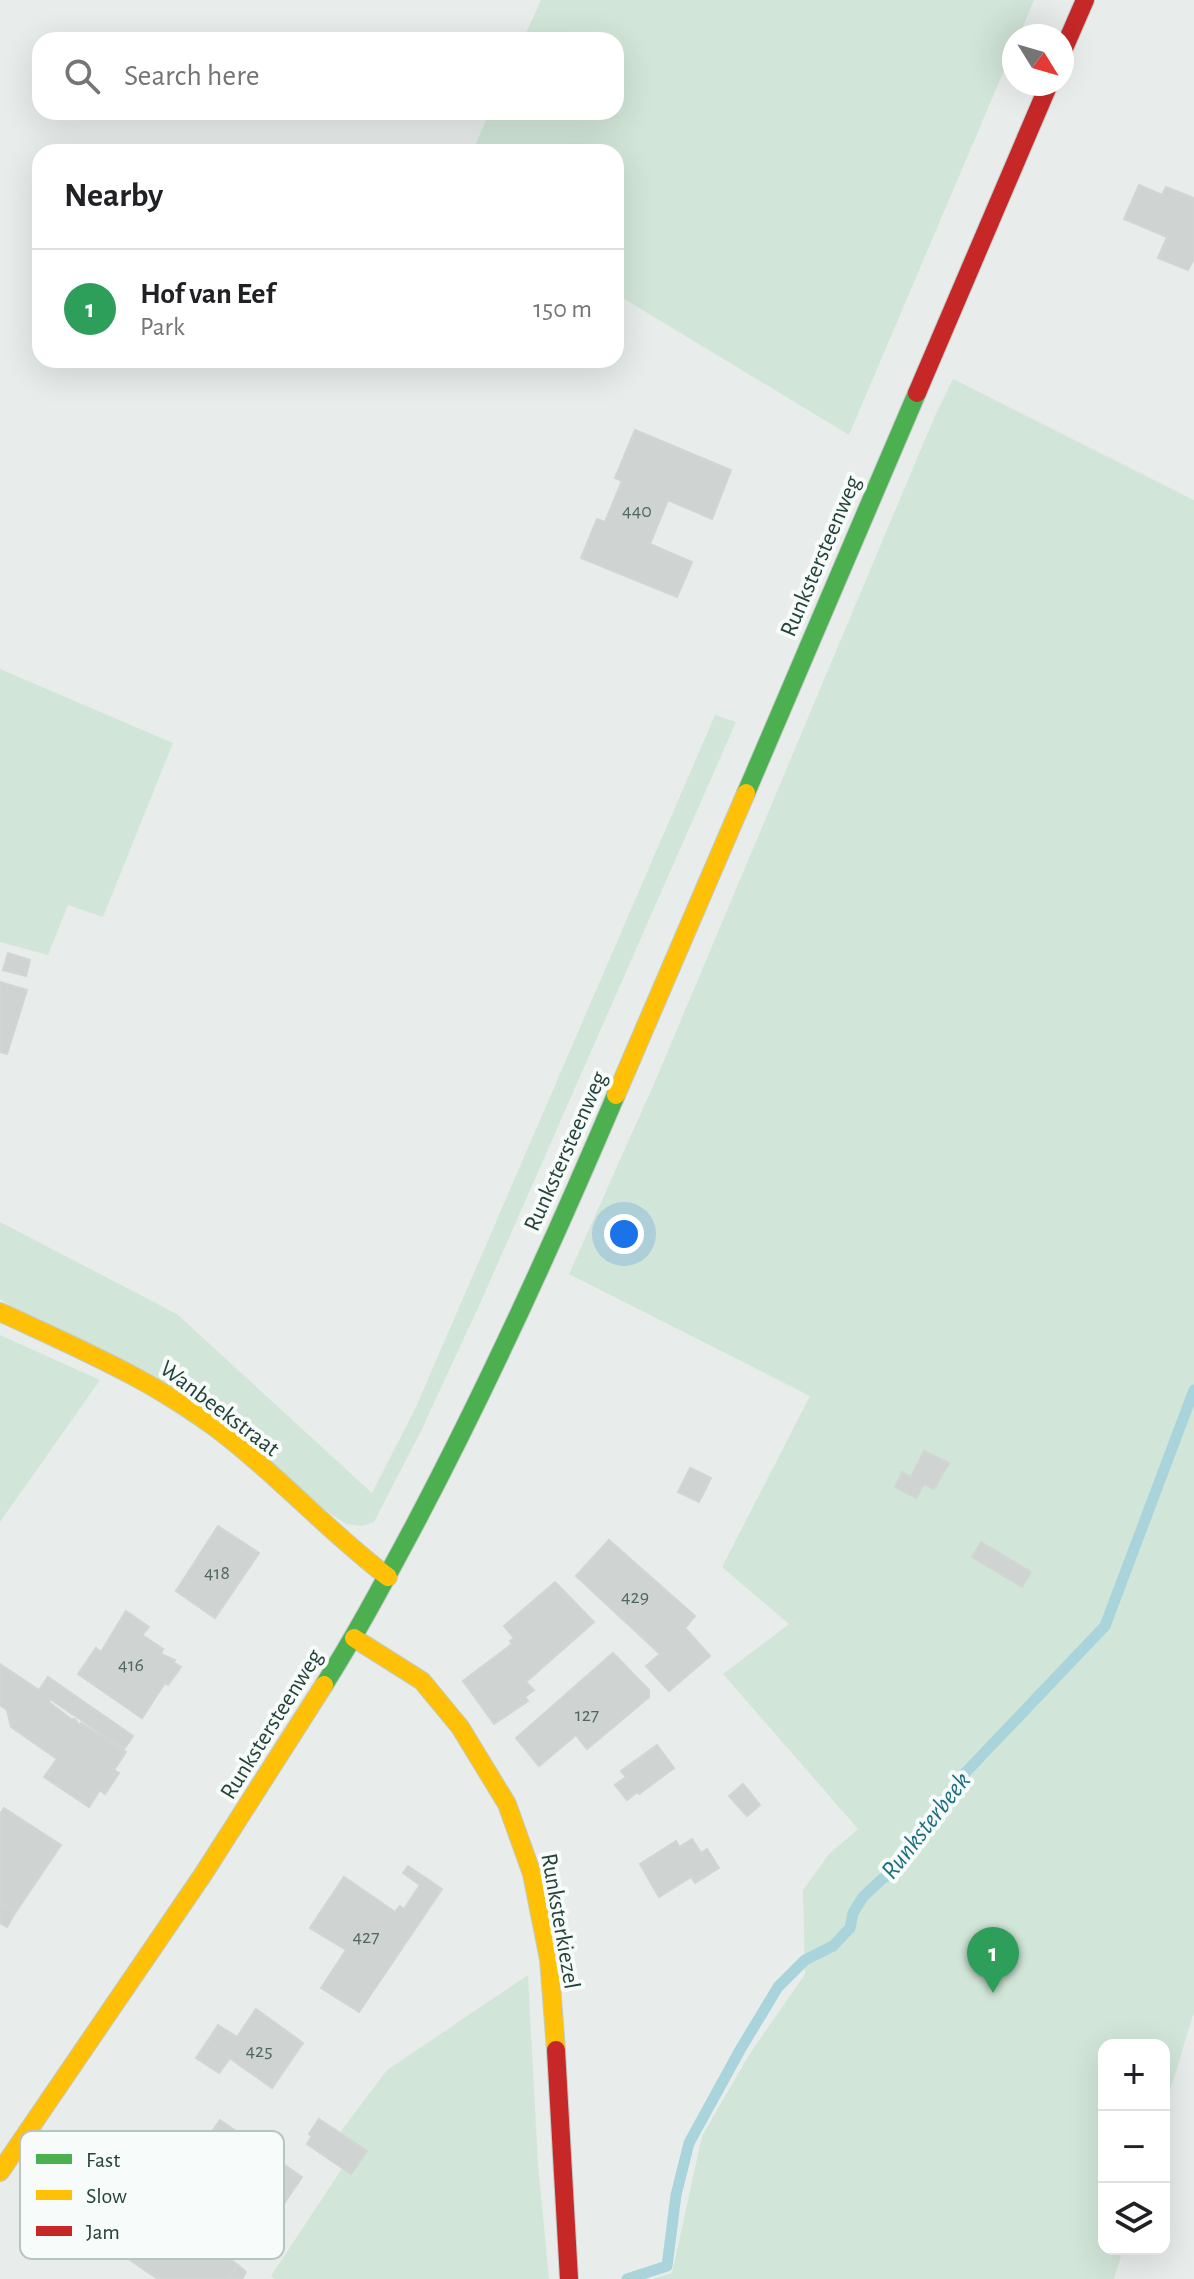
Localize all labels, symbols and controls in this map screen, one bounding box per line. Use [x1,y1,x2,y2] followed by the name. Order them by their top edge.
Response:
[1002,24,1074,96] north arrow
[32,32,624,120] search box
[60,54,104,98] icon: search
[124,61,260,91] text: Search here
[64,179,163,213] text: Nearby
[140,279,275,309] text: Hof van Eef
[85,296,95,322] text: 1
[533,296,592,322] text: 150 m
[140,314,185,340] text: Park
[776,472,866,640] street label: Runkstersteenweg
[622,501,652,521] house number: 440
[520,1068,612,1235] street label: Runkstersteenweg
[604,1214,644,1254] your location
[155,1356,284,1462] street label: Wanbeekstraat
[204,1563,230,1583] house number: 418
[621,1587,649,1607] house number: 429
[216,1645,328,1804] street label: Runkstersteenweg
[118,1655,144,1675] house number: 416
[575,1705,599,1725] house number: 127
[876,1767,975,1884] water label: Runksterbeek
[536,1851,584,1991] street label: Runksterkiezel
[352,1927,380,1947] house number: 427
[967,1927,1019,1993] pin: 1
[1098,2039,1170,2255] map controls
[1098,2039,1170,2111] button: +
[245,2041,273,2061] house number: 425
[1098,2111,1170,2183] button: −
[20,2131,284,2259] legend
[86,2149,120,2171] text: Fast
[1098,2183,1170,2255] button: layers
[86,2185,127,2207] text: Slow
[86,2221,120,2243] text: Jam

